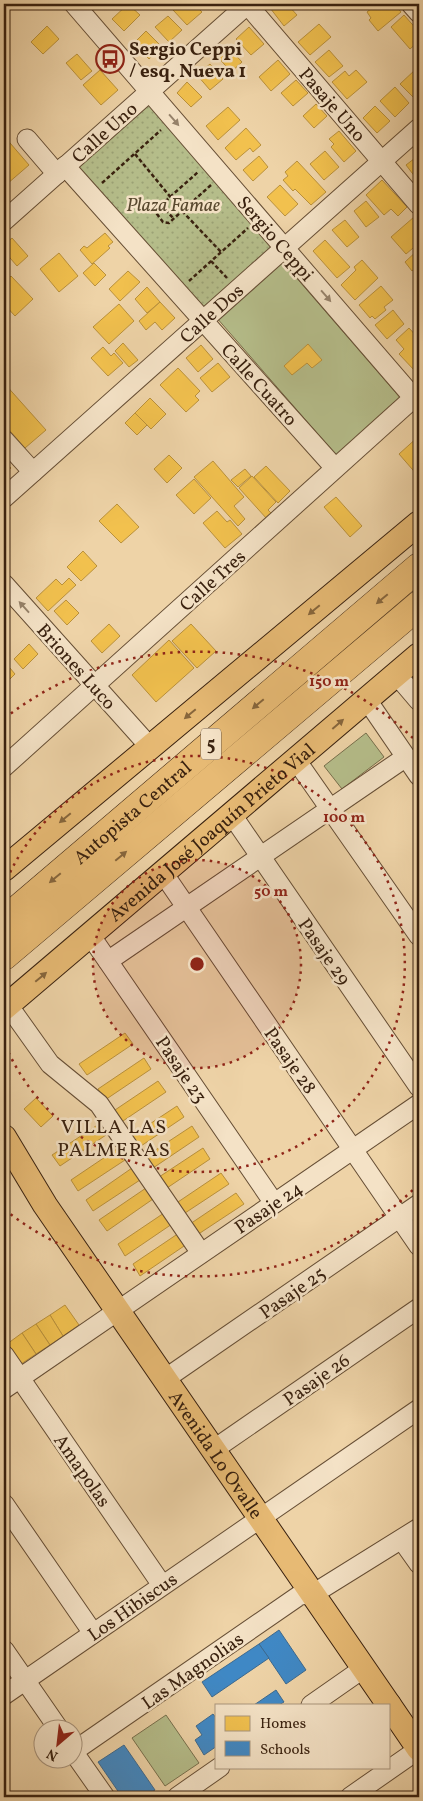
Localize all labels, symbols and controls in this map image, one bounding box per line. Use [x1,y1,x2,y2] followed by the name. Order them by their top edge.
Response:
[129,37,246,85] place label: Sergio Ceppi / esq. Nueva 1
[95,44,125,74] bus stop icon: Sergio Ceppi / esq. Nueva 1
[292,63,371,148] street label: Pasaje Uno
[67,97,144,170] street label: Calle Uno
[169,114,180,127] one-way arrow
[230,191,319,288] street label: Sergio Ceppi
[126,193,220,219] park label: Plaza Famae
[175,279,250,350] street label: Calle Dos
[321,289,332,302] one-way arrow
[214,338,303,432] street label: Calle Cuatro
[175,545,252,618] street label: Calle Tres
[376,593,388,604] one-way arrow
[18,601,30,613] one-way arrow
[308,605,321,616] one-way arrow
[30,619,121,716] street label: Briones Luco
[309,672,349,693] text: 150 m
[252,699,265,710] one-way arrow
[184,708,196,720] one-way arrow
[331,719,344,730] one-way arrow
[201,729,221,760] road number: 5
[104,738,322,929] street label: Avenida José Joaquín Prieto Vial
[69,756,198,871] street label: Autopista Central
[323,808,366,829] text: 100 m
[59,813,72,824] one-way arrow
[115,851,128,862] one-way arrow
[49,872,61,883] one-way arrow
[254,882,288,903] text: 50 m
[291,913,356,991] street label: Pasaje 29
[188,955,206,973] centre of rings
[35,972,47,983] one-way arrow
[257,1023,322,1100] street label: Pasaje 28
[148,1031,212,1109] street label: Pasaje 23
[57,1114,171,1165] district label: VILLA LAS PALMERAS
[230,1176,308,1241] street label: Pasaje 24
[255,1261,332,1326] street label: Pasaje 25
[279,1348,356,1413] street label: Pasaje 26
[161,1386,268,1525] street label: Avenida Lo Ovalle
[47,1429,116,1513] street label: Amapolas
[83,1567,183,1648] street label: Los Hibiscus
[137,1627,249,1716] street label: Las Magnolias
[215,1704,390,1768] legend
[260,1714,306,1735] text: Homes
[32,1718,82,1768] north arrow
[260,1740,310,1761] text: Schools
[44,1743,62,1765] text: N

